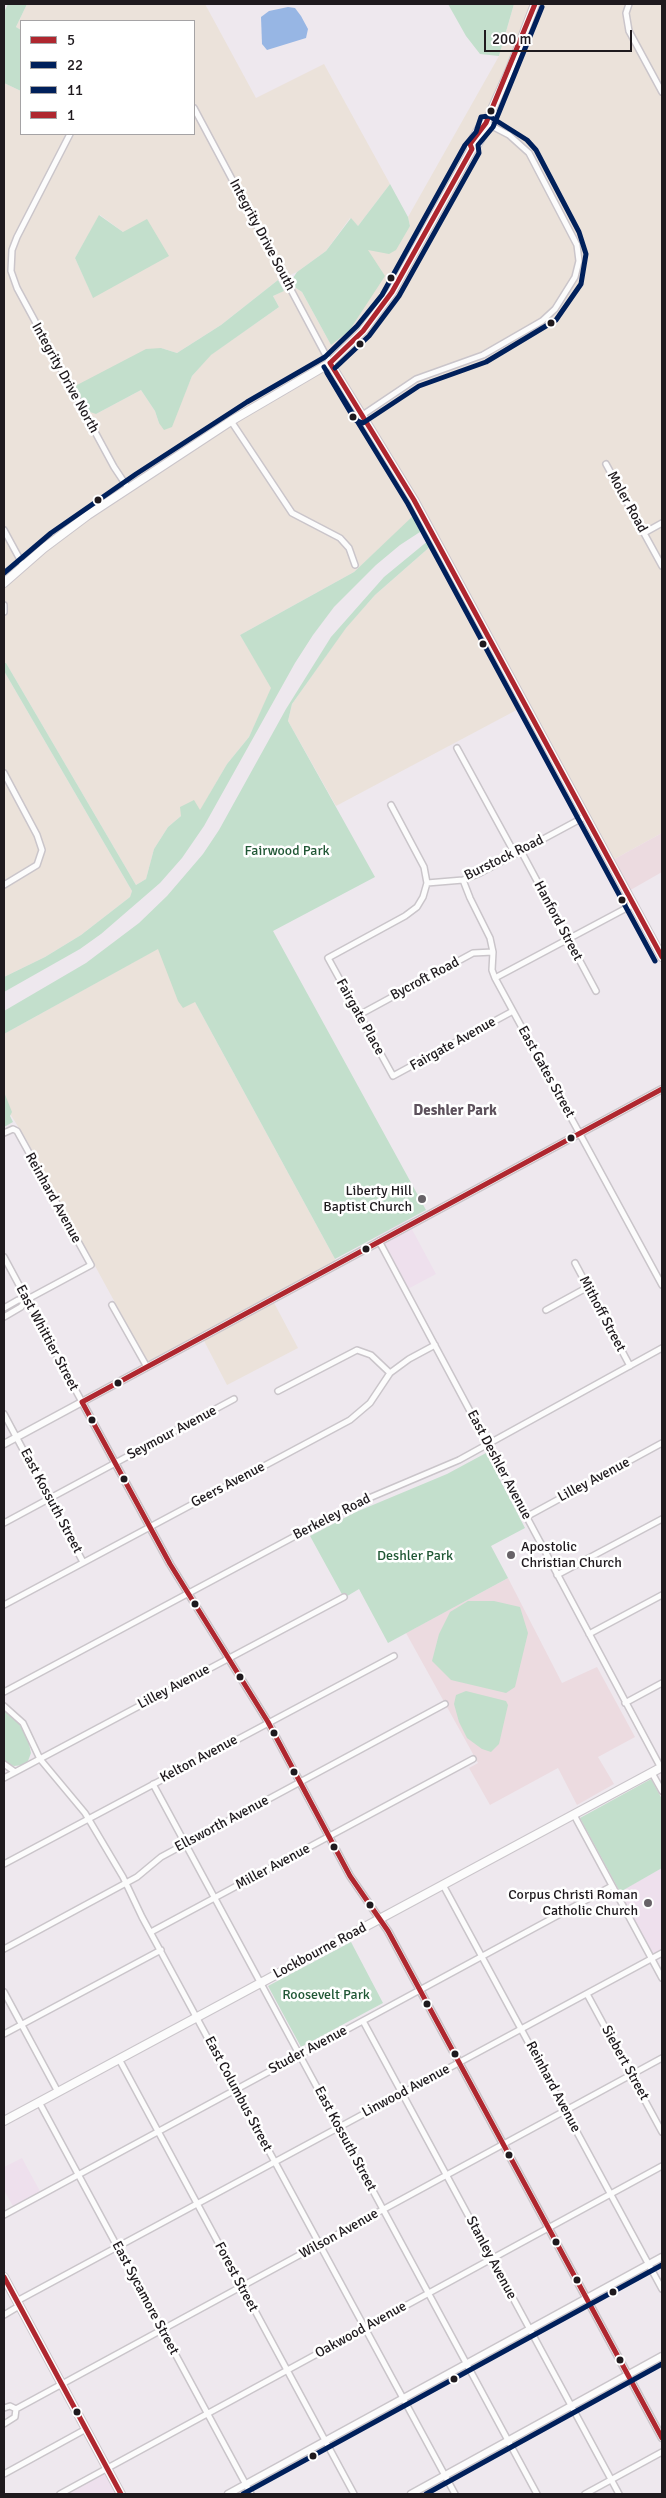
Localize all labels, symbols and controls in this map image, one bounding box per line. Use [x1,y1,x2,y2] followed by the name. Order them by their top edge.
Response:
[20,20,195,135] legend
[486,20,634,52] scale bar
[492,30,532,48] text: 200 m
[67,31,75,49] text: 5
[67,56,83,74] text: 22
[67,81,83,99] text: 11
[67,106,75,124] text: 1
[486,106,496,116] unlabelled marker
[225,176,299,294] street label: Integrity Drive South
[386,273,396,283] unlabelled marker
[546,318,556,328] unlabelled marker
[28,320,102,436] street label: Integrity Drive North
[355,339,365,349] unlabelled marker
[348,412,358,422] unlabelled marker
[603,468,651,536] street label: Moler Road
[93,495,103,505] unlabelled marker
[478,639,488,649] unlabelled marker
[462,832,546,884] street label: Burstock Road
[244,843,330,859] park label: Fairwood Park
[530,878,586,964] street label: Hanford Street
[617,895,627,905] unlabelled marker
[388,954,462,1004] street label: Bycroft Road
[332,976,388,1058] street label: Fairgate Place
[407,1013,499,1075] street label: Fairgate Avenue
[514,1023,578,1121] street label: East Gates Street
[413,1102,497,1120] district label: Deshler Park
[566,1133,576,1143] unlabelled marker
[21,1150,85,1246] street label: Reinhard Avenue
[323,1183,412,1216] place label: Liberty Hill Baptist Church
[416,1193,428,1205] marker: Liberty Hill Baptist Church
[361,1244,371,1254] unlabelled marker
[575,1273,629,1355] street label: Mithoff Street
[12,1282,82,1394] street label: East Whittier Street
[113,1378,123,1388] unlabelled marker
[124,1402,220,1464] street label: Seymour Avenue
[463,1407,535,1523] street label: East Deshler Avenue
[87,1415,97,1425] unlabelled marker
[16,1446,86,1556] street label: East Kossuth Street
[555,1454,633,1506] street label: Lilley Avenue
[188,1459,268,1511] street label: Geers Avenue
[119,1474,129,1484] unlabelled marker
[290,1490,374,1544] street label: Berkeley Road
[521,1539,622,1571] place label: Apostolic Christian Church
[377,1548,453,1564] park label: Deshler Park
[505,1549,517,1561] marker: Apostolic Christian Church
[190,1599,200,1609] unlabelled marker
[135,1661,213,1713] street label: Lilley Avenue
[235,1672,245,1682] unlabelled marker
[269,1728,279,1738] unlabelled marker
[157,1731,241,1787] street label: Kelton Avenue
[289,1767,299,1777] unlabelled marker
[172,1792,272,1856] street label: Ellsworth Avenue
[233,1840,313,1894] street label: Miller Avenue
[329,1842,339,1852] unlabelled marker
[508,1887,638,1920] place label: Corpus Christi Roman Catholic Church
[642,1897,654,1909] marker: Corpus Christi Roman Catholic Church
[365,1900,375,1910] unlabelled marker
[271,1919,369,1983] street label: Lockbourne Road
[282,1987,370,2003] park label: Roosevelt Park
[422,1999,432,2009] unlabelled marker
[266,2022,350,2078] street label: Studer Avenue
[598,2023,652,2103] street label: Siebert Street
[201,2033,275,2155] street label: East Columbus Street
[522,2039,584,2135] street label: Reinhard Avenue
[450,2049,460,2059] unlabelled marker
[359,2061,453,2121] street label: Linwood Avenue
[310,2084,380,2194] street label: East Kossuth Street
[504,2150,514,2160] unlabelled marker
[297,2205,381,2263] street label: Wilson Avenue
[462,2214,520,2302] street label: Stanley Avenue
[551,2237,561,2247] unlabelled marker
[108,2238,182,2358] street label: East Sycamore Street
[211,2239,261,2315] street label: Forest Street
[572,2275,582,2285] unlabelled marker
[608,2287,618,2297] unlabelled marker
[312,2298,410,2362] street label: Oakwood Avenue
[615,2355,625,2365] unlabelled marker
[449,2374,459,2384] unlabelled marker
[72,2407,82,2417] unlabelled marker
[308,2451,318,2461] unlabelled marker

